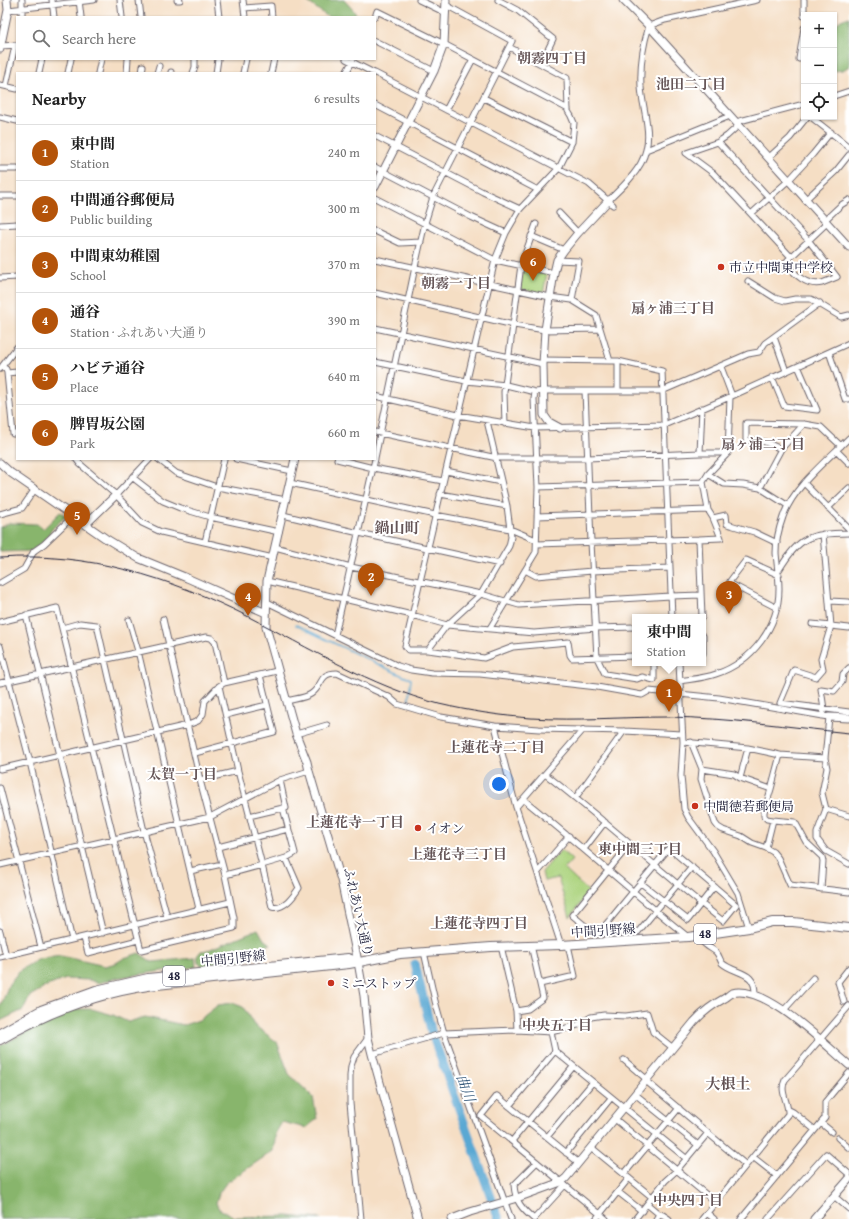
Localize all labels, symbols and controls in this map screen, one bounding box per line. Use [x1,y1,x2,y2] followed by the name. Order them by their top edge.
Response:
[801,12,837,120] map controls
[801,12,837,48] button: +
[16,16,376,60] search box
[30,27,52,49] icon: search
[62,28,136,49] text: Search here
[517,48,587,68] district label: 朝霧四丁目
[801,48,837,84] button: −
[656,74,726,94] district label: 池田二丁目
[801,84,837,120] button: locate
[32,86,86,111] text: Nearby
[314,89,360,108] text: 6 results
[70,133,115,154] text: 東中間
[42,143,48,162] text: 1
[328,143,360,162] text: 240 m
[70,154,109,173] text: Station
[70,189,175,210] text: 中間通谷郵便局
[42,199,48,218] text: 2
[328,199,360,218] text: 300 m
[70,210,152,229] text: Public building
[70,245,160,266] text: 中間東幼稚園
[520,248,546,281] pin: 6
[42,255,48,274] text: 3
[328,255,360,274] text: 370 m
[729,258,833,277] place label: 市立中間東中学校
[716,262,726,272] marker: 市立中間東中学校
[70,266,106,285] text: School
[421,273,491,293] district label: 朝霧一丁目
[631,298,715,318] district label: 扇ヶ浦三丁目
[70,301,100,322] text: 通谷
[42,311,48,330] text: 4
[328,311,360,330] text: 390 m
[70,323,208,342] text: Station · ふれあい大通り
[70,357,145,378] text: ハビテ通谷
[42,367,48,386] text: 5
[328,367,360,386] text: 640 m
[70,378,99,397] text: Place
[70,413,145,434] text: 脾胃坂公園
[42,423,48,442] text: 6
[328,423,360,442] text: 660 m
[70,434,95,453] text: Park
[721,434,805,454] district label: 扇ヶ浦二丁目
[64,502,90,535] pin: 5
[374,517,420,538] district label: 鍋山町
[358,563,384,596] pin: 2
[716,581,742,614] pin: 3
[235,583,261,616] pin: 4
[632,614,706,666] popup
[646,621,692,642] text: 東中間
[646,642,686,661] text: Station
[656,679,682,712] pin: 1
[447,737,545,757] district label: 上蓮花寺二丁目
[147,764,217,784] district label: 太賀一丁目
[489,774,509,794] your location
[703,797,794,816] place label: 中間徳若郵便局
[690,801,700,811] marker: 中間徳若郵便局
[306,812,404,832] district label: 上蓮花寺一丁目
[426,819,465,838] place label: イオン
[413,823,423,833] marker: イオン
[598,839,682,859] district label: 東中間三丁目
[409,844,507,864] district label: 上蓮花寺三丁目
[339,866,378,959] street label: ふれあい大通り
[430,913,528,933] district label: 上蓮花寺四丁目
[570,919,636,942] street label: 中間引野線
[694,924,716,944] road number: 48
[200,946,266,971] street label: 中間引野線
[163,966,185,986] road number: 48
[339,974,417,993] place label: ミニストップ
[326,978,336,988] marker: ミニストップ
[522,1015,592,1035] district label: 中央五丁目
[452,1071,481,1106] water label: 曲川
[705,1073,751,1094] district label: 大根土
[653,1190,723,1210] district label: 中央四丁目

